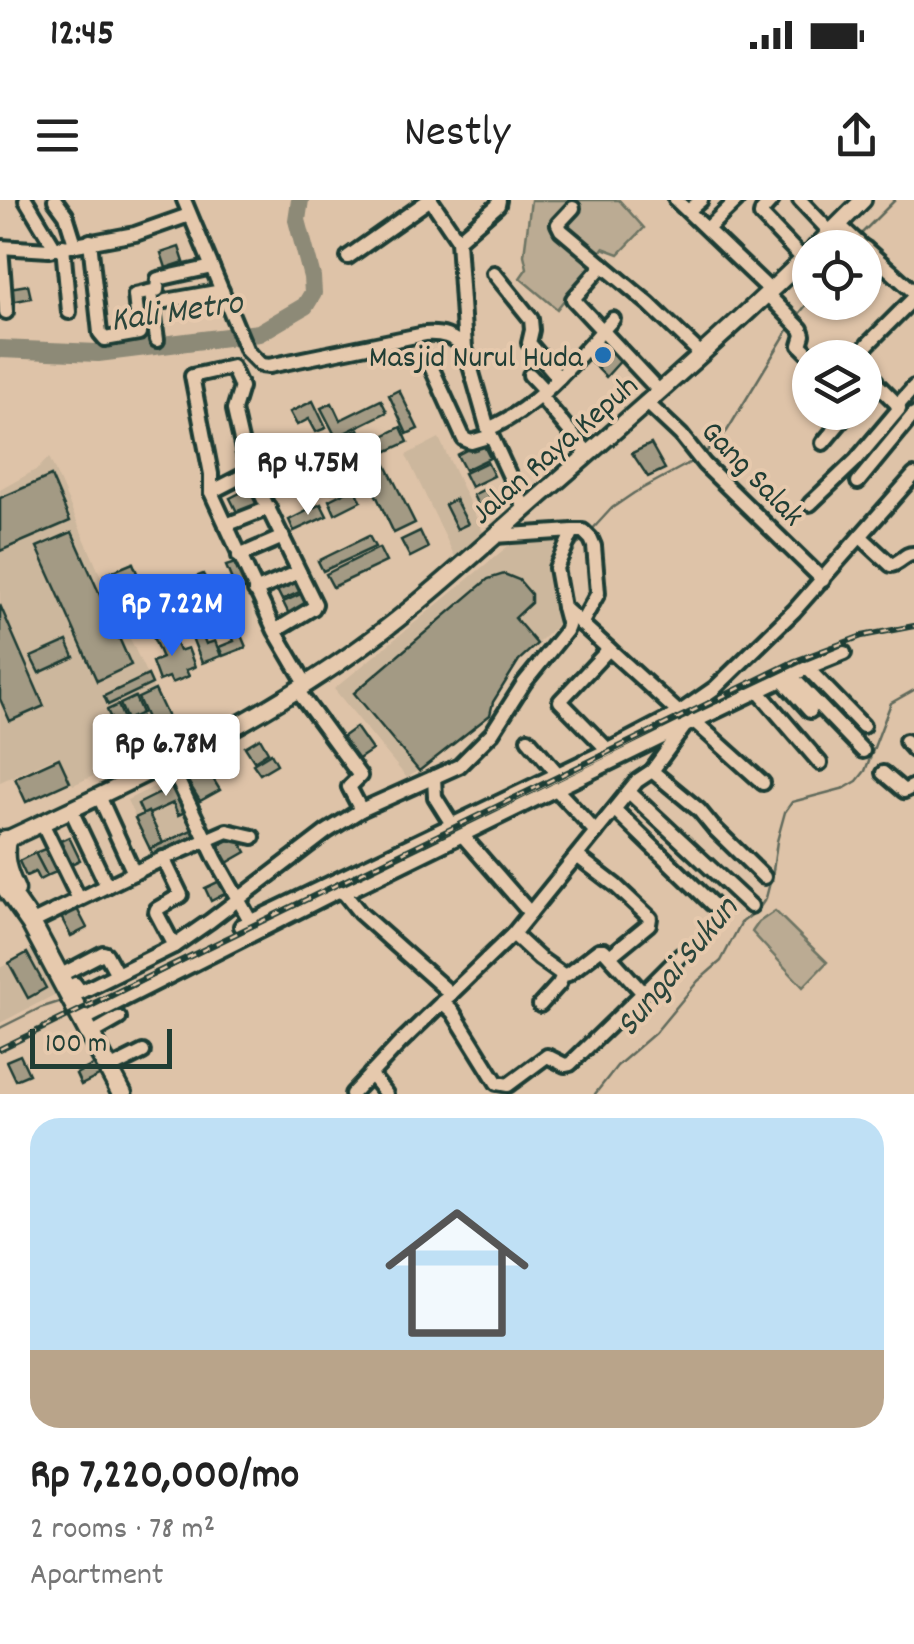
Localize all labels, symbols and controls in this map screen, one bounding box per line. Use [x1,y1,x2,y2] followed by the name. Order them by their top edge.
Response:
[50,8,115,63] text: 12:45
[404,103,510,167] text: Nestly
[30,108,85,163] icon: menu
[829,108,884,163] icon: share
[792,230,882,430] map controls
[792,230,882,320] button: locate
[107,280,247,348] water label: Kali Metro
[369,337,584,383] place label: Masjid Nurul Huda
[792,340,882,430] button: layers
[592,344,614,366] marker: Masjid Nurul Huda
[462,366,650,538] street label: Jalan Raya Kepuh
[688,412,813,539] street label: Gang Salak
[205,433,411,518] pin: Rp 4.75M
[257,442,359,488] text: Rp 4.75M
[69,574,275,659] pin: Rp 7.22M
[121,583,223,629] text: Rp 7.22M
[63,714,269,799] pin: Rp 6.78M
[115,723,217,769] text: Rp 6.78M
[605,886,753,1049] water label: Sungai Sukun
[30,1024,172,1068] scale bar
[45,1026,107,1066] text: 100 m
[367,1183,547,1363] icon: home
[30,1448,299,1508] text: Rp 7,220,000/mo
[30,1508,215,1554] text: 2 rooms · 78 m²
[30,1554,164,1600] text: Apartment

